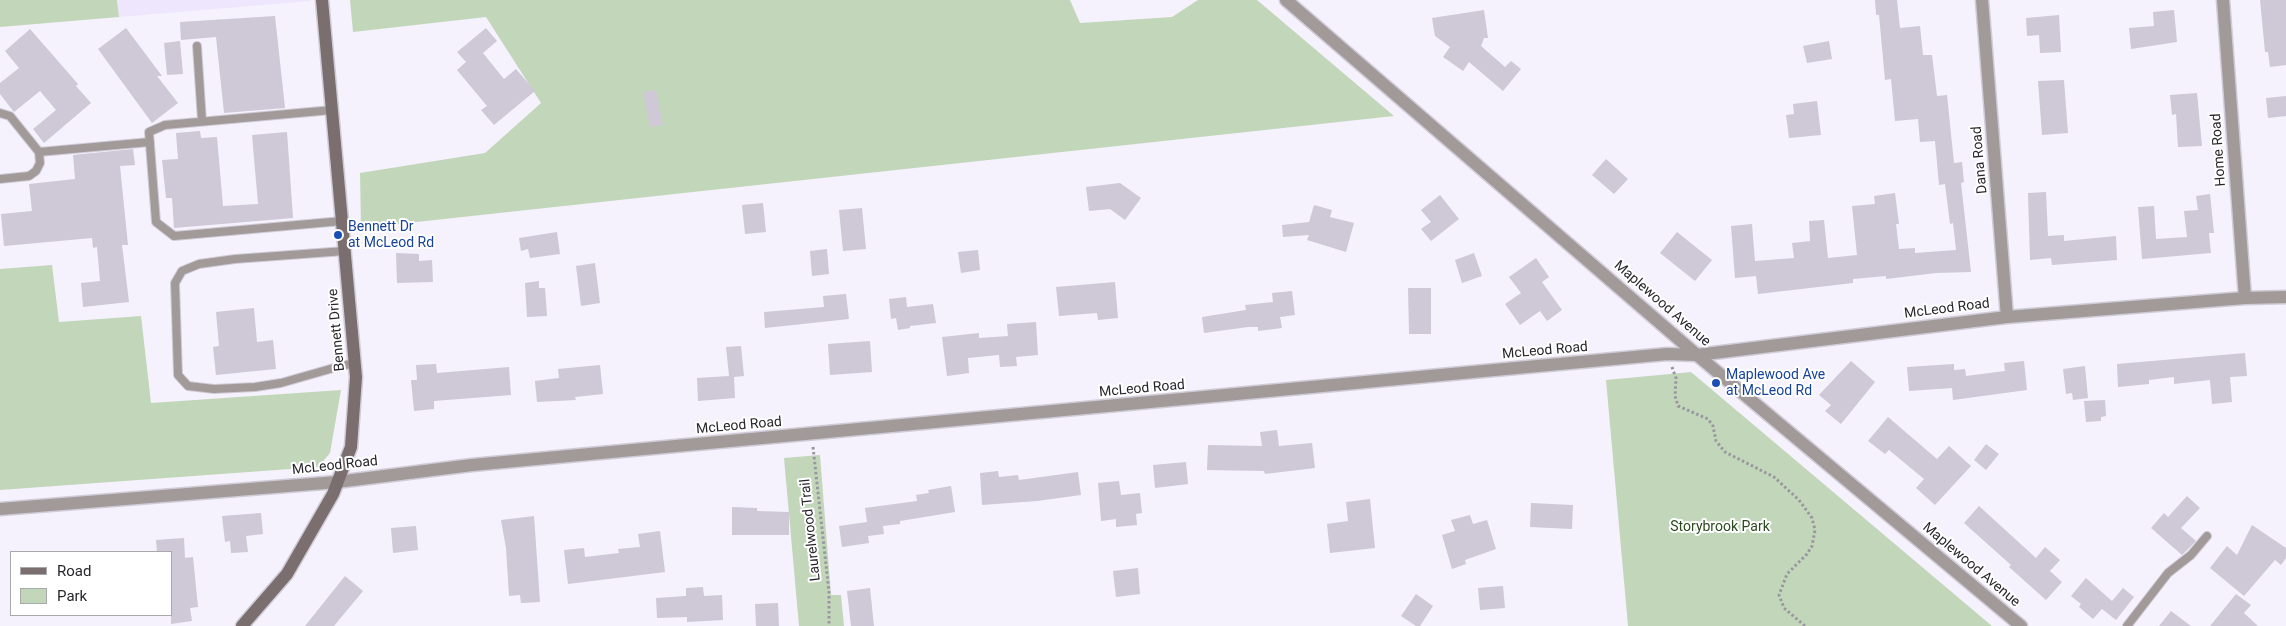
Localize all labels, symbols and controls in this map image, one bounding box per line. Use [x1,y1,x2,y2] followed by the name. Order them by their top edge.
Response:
[2208,113,2230,187] street label: Home Road
[1969,126,1991,194] street label: Dana Road
[348,219,434,252] place label: Bennett Dr at McLeod Rd
[332,229,344,241] marker: Bennett Dr at McLeod Rd
[1610,258,1714,350] street label: Maplewood Avenue
[325,288,349,372] street label: Bennett Drive
[1903,295,1991,323] street label: McLeod Road
[1501,339,1589,363] street label: McLeod Road
[1726,367,1825,400] place label: Maplewood Ave at McLeod Rd
[1098,377,1186,401] street label: McLeod Road
[1710,377,1722,389] marker: Maplewood Ave at McLeod Rd
[695,414,783,438] street label: McLeod Road
[291,453,379,479] street label: McLeod Road
[797,478,825,582] street label: Laurelwood Trail
[1670,519,1770,535] park label: Storybrook Park
[1919,519,2023,611] street label: Maplewood Avenue
[10,551,172,616] legend
[57,562,91,580] text: Road
[57,587,87,605] text: Park

